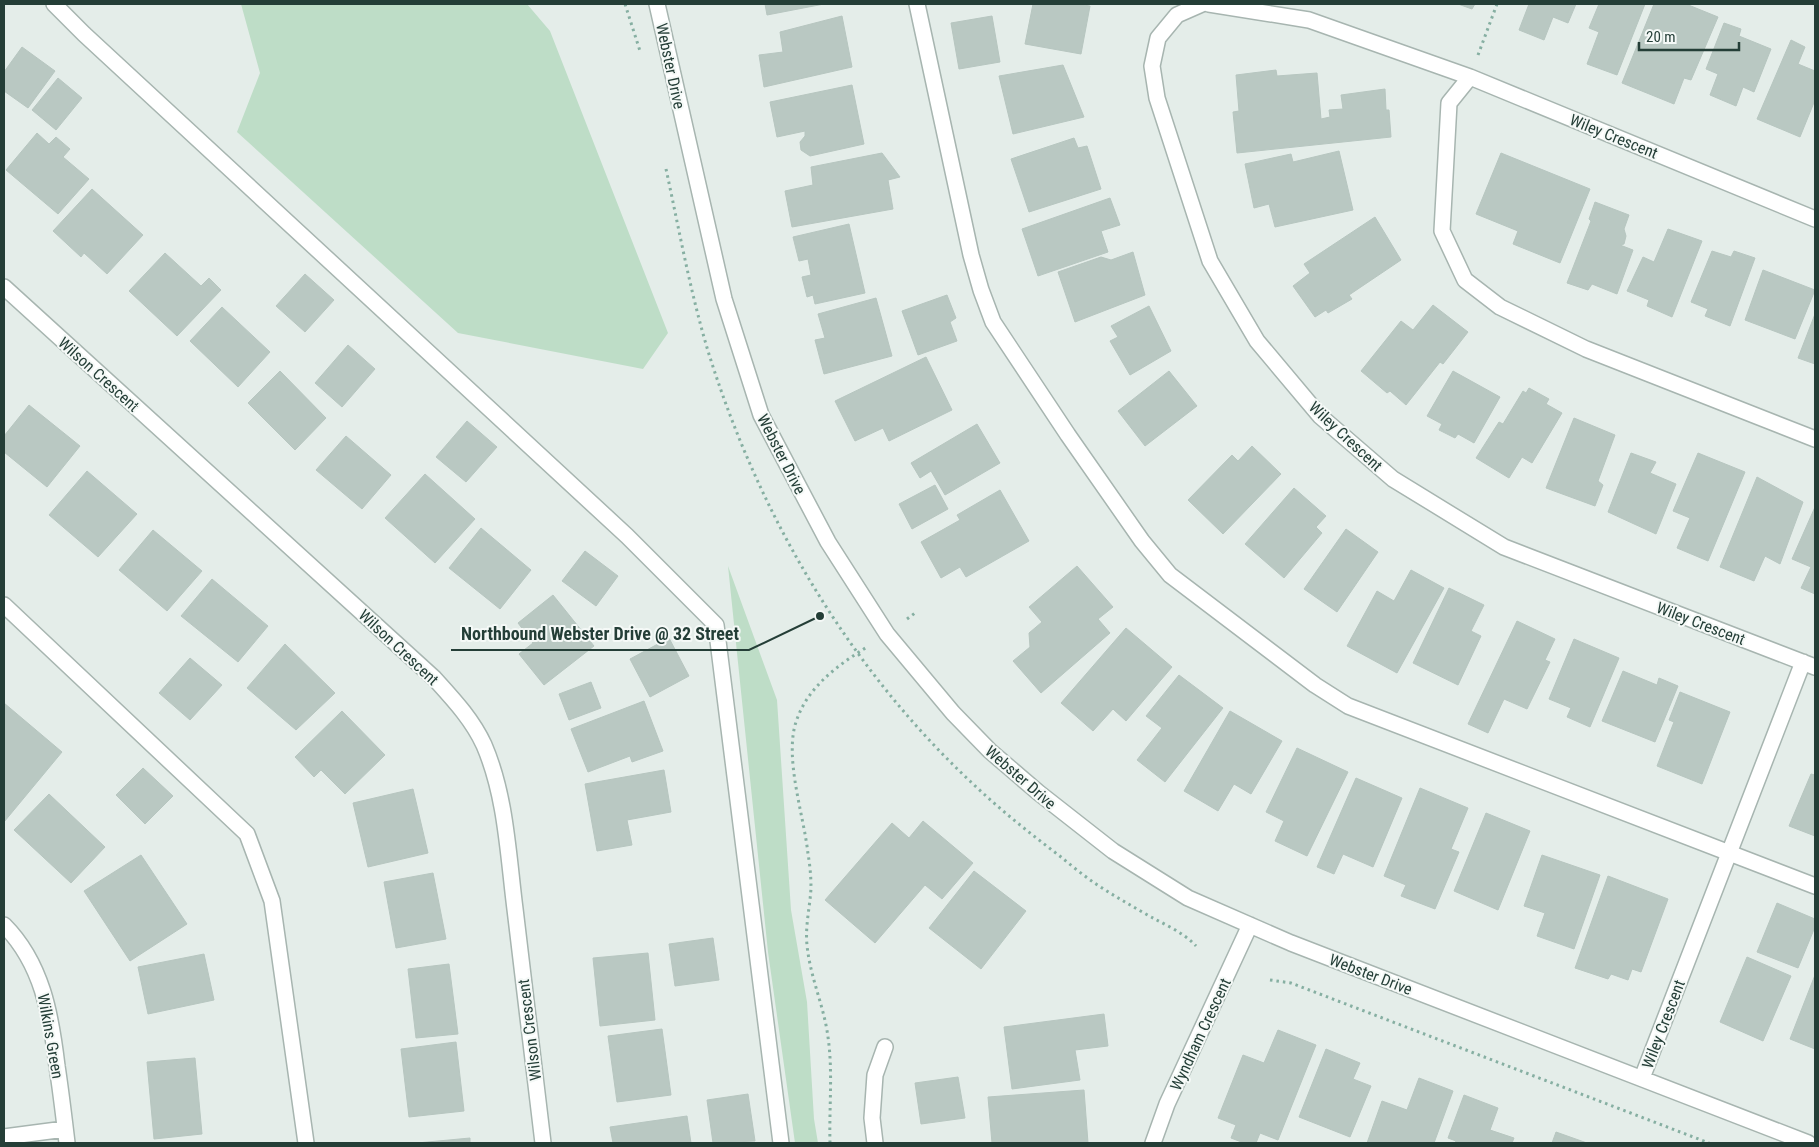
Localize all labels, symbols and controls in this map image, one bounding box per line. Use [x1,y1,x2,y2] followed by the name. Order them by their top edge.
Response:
[1639,20,1739,52] scale bar
[652,21,689,111] street label: Webster Drive
[1646,28,1676,46] text: 20 m
[1567,110,1661,163] street label: Wiley Crescent
[54,333,143,416] street label: Wilson Crescent
[1305,398,1386,475] street label: Wiley Crescent
[753,411,810,497] street label: Webster Drive
[1654,598,1748,649] street label: Wiley Crescent
[355,606,443,689] street label: Wilson Crescent
[451,617,749,650] callout: Northbound Webster Drive @ 32 Street
[461,623,739,644] text: Northbound Webster Drive @ 32 Street
[981,742,1060,813] street label: Webster Drive
[1327,950,1415,999] street label: Webster Drive
[1166,975,1235,1093] street label: Wyndham Crescent
[1638,977,1689,1071] street label: Wiley Crescent
[514,978,545,1082] street label: Wilson Crescent
[34,992,67,1080] street label: Wilkins Green

